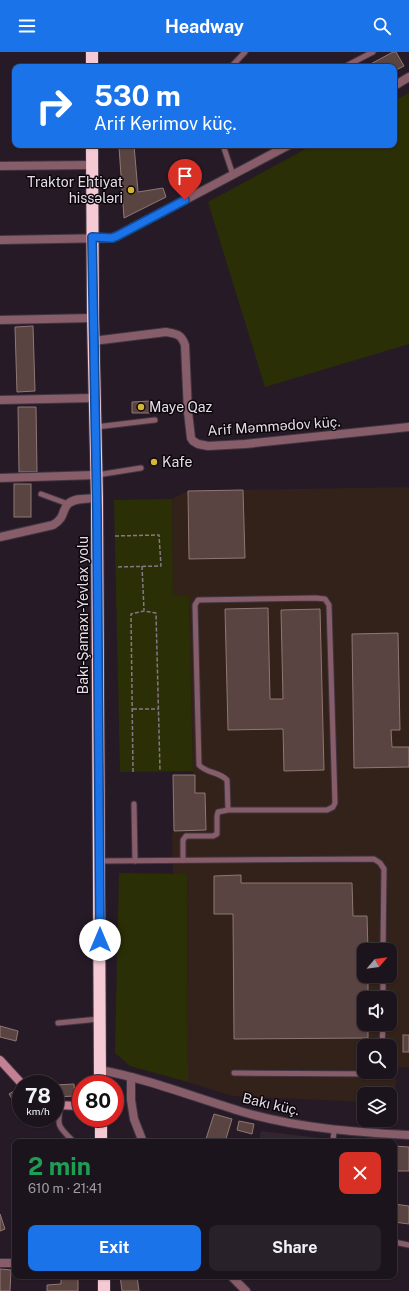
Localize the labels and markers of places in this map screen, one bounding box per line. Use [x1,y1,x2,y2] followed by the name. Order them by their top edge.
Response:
[168,159,202,200] pin
[27,174,123,206] place label: Traktor Ehtiyat hissələri
[126,185,136,195] marker: Traktor Ehtiyat hissələri
[149,399,212,415] place label: Maye Qaz
[136,402,146,412] marker: Maye Qaz
[162,454,192,470] place label: Kafe
[149,457,159,467] marker: Kafe

